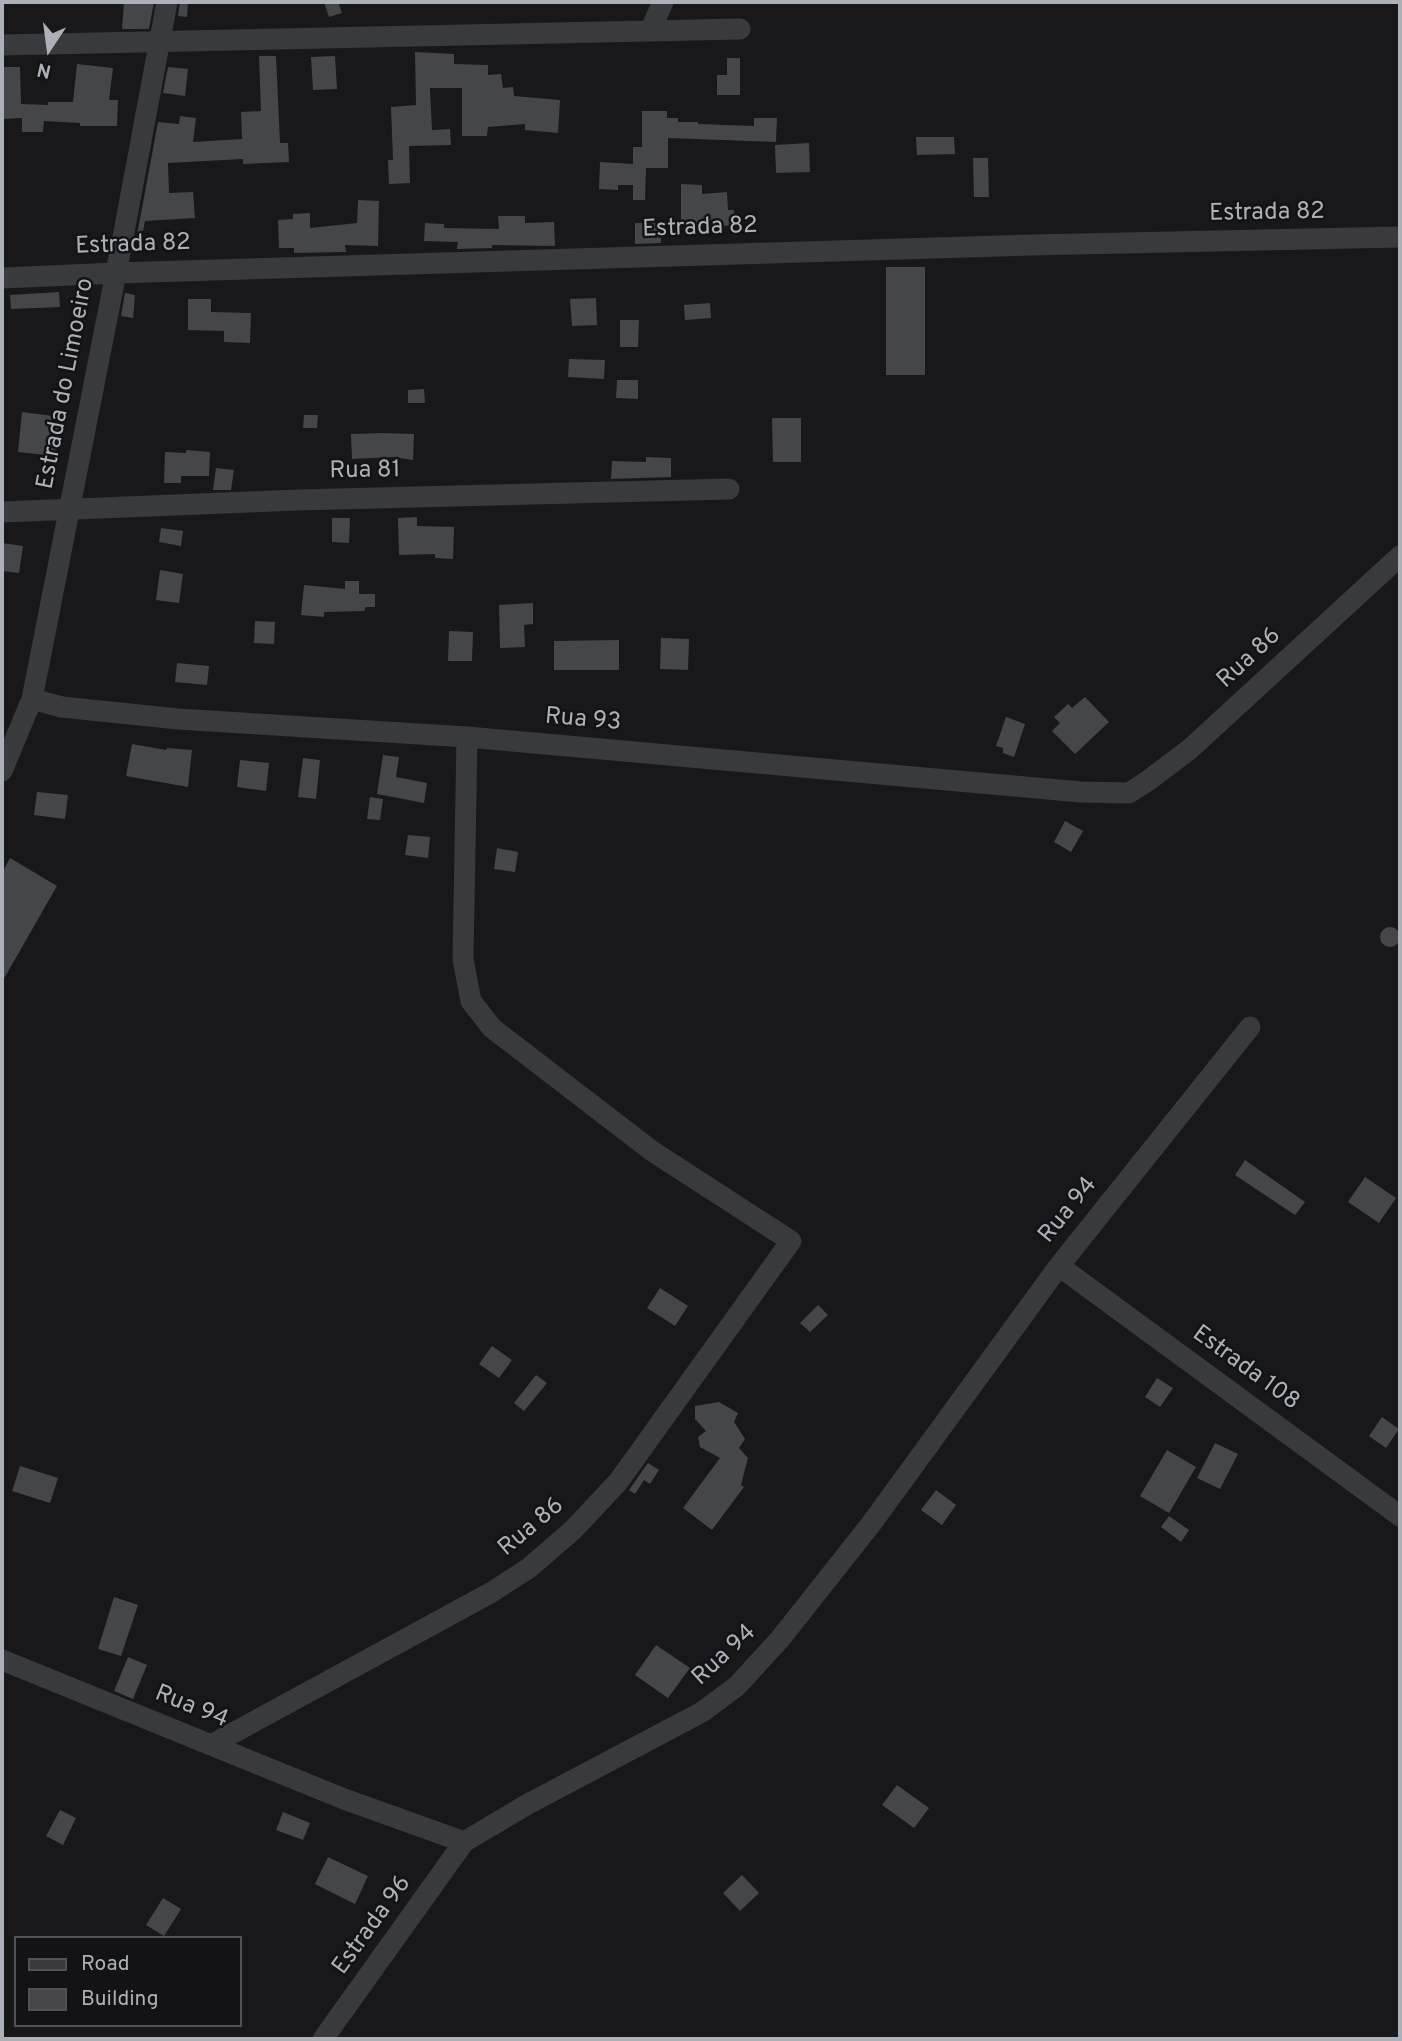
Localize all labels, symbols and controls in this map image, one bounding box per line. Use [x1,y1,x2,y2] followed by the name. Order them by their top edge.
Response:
[14,14,84,84] north arrow
[35,56,54,83] text: N
[1209,199,1325,229] street label: Estrada 82
[642,213,758,245] street label: Estrada 82
[75,230,191,262] street label: Estrada 82
[32,276,102,492] street label: Estrada do Limoeiro
[329,457,401,487] street label: Rua 81
[1212,622,1288,696] street label: Rua 86
[544,703,622,739] street label: Rua 93
[1034,1172,1104,1250] street label: Rua 94
[1186,1320,1304,1418] street label: Estrada 108
[493,1492,571,1564] street label: Rua 86
[687,1619,763,1693] street label: Rua 94
[150,1680,232,1736] street label: Rua 94
[327,1871,419,1981] street label: Estrada 96
[14,1936,242,2027] legend
[81,1951,130,1978] text: Road
[81,1986,159,2013] text: Building

